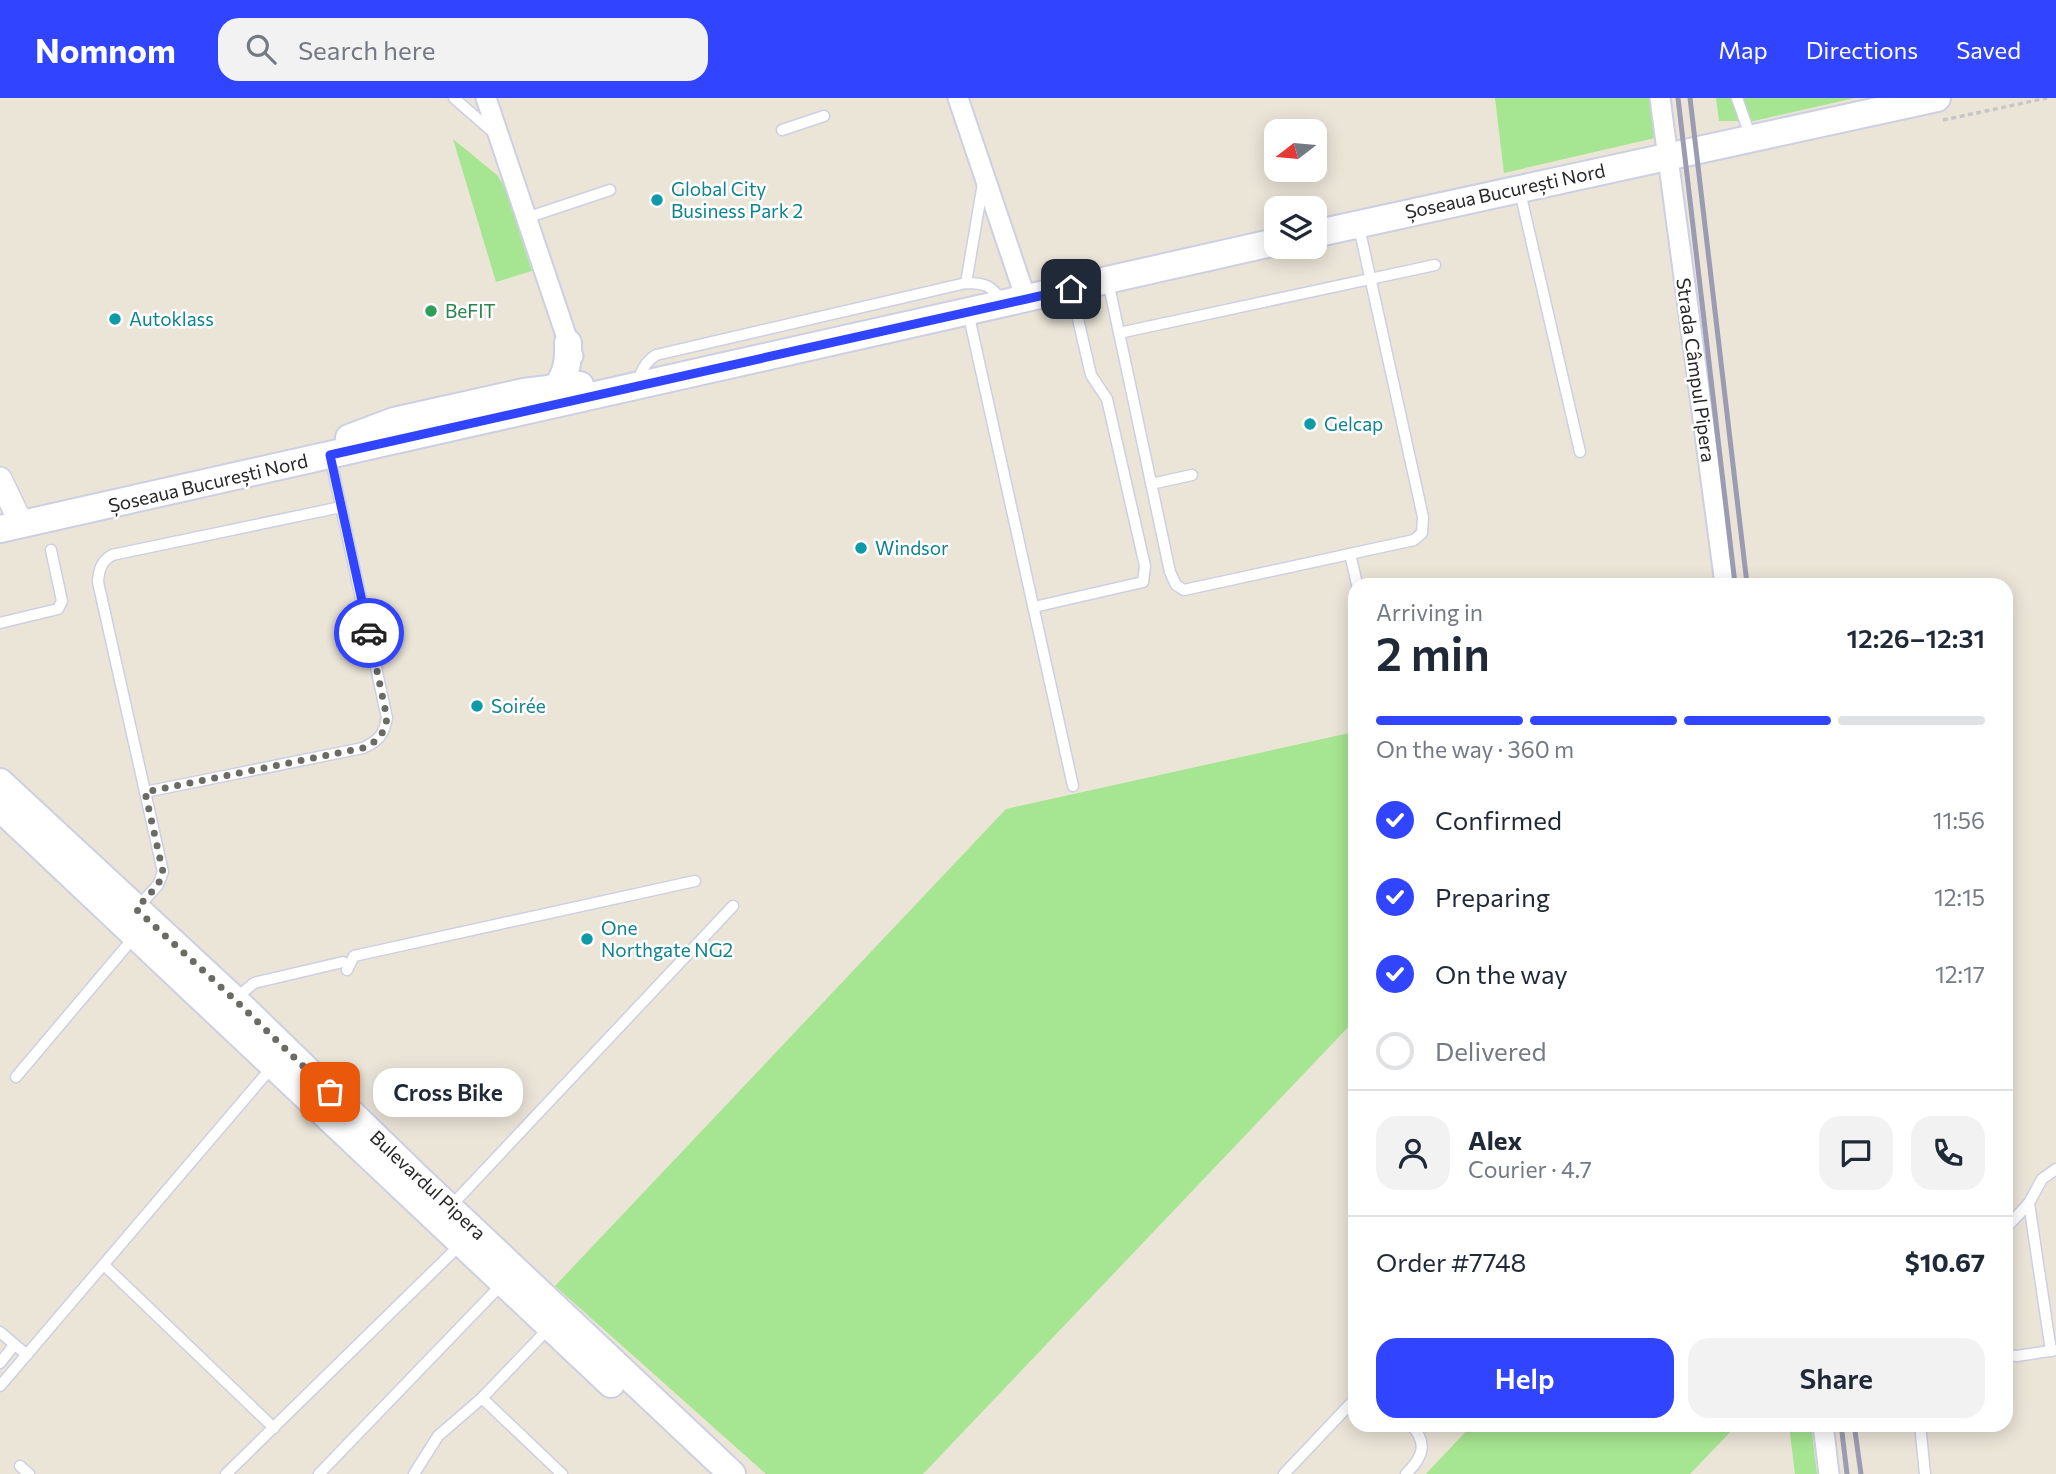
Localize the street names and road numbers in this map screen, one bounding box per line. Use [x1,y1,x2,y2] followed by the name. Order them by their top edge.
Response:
[1403,158,1608,225] street label: Șoseaua București Nord
[1672,276,1721,464] street label: Strada Câmpul Pipera
[106,448,310,519] street label: Șoseaua București Nord
[366,1125,491,1244] street label: Bulevardul Pipera

